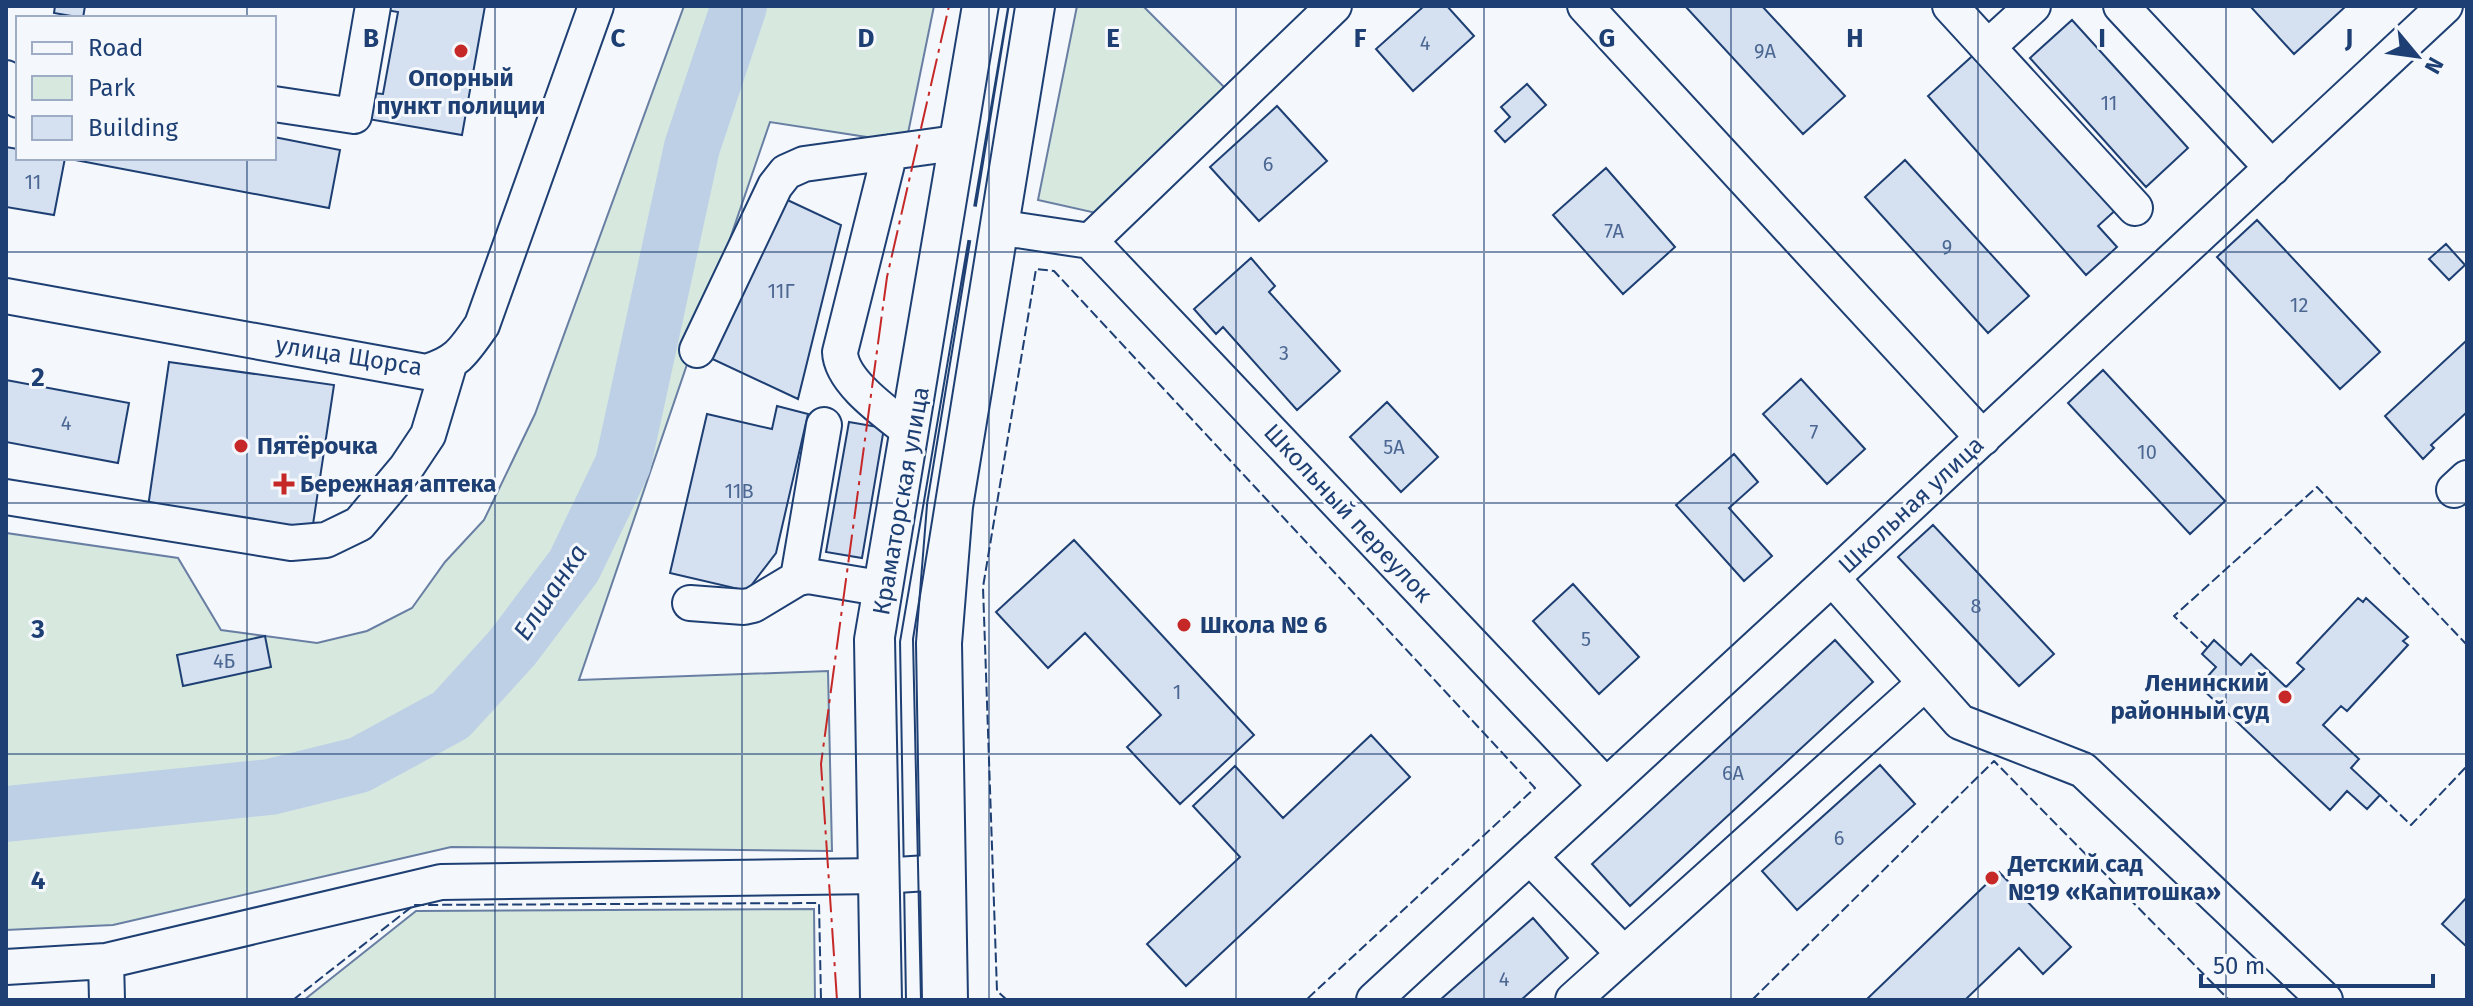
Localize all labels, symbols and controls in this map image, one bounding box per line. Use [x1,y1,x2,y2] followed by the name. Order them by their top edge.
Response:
[16,16,276,160] legend
[2377,16,2457,96] north arrow
[363,23,379,54] text: B
[611,23,626,54] text: C
[858,23,875,54] text: D
[1106,23,1120,54] text: E
[1354,23,1367,54] text: F
[1599,23,1615,54] text: G
[1846,23,1864,54] text: H
[2098,23,2106,54] text: I
[2344,23,2353,54] text: J
[1420,31,1431,55] house number: 4
[88,34,143,62] text: Road
[1754,39,1776,63] house number: 9А
[452,42,470,60] marker: Опорный пункт полиции
[2419,53,2449,78] text: N
[377,64,545,120] place label: Опорный пункт полиции
[88,74,136,102] text: Park
[2100,91,2118,115] house number: 11
[88,114,178,142] text: Building
[1263,152,1273,176] house number: 6
[24,170,42,194] house number: 11
[1604,219,1624,243] house number: 7А
[1942,235,1952,259] house number: 9
[767,279,795,303] house number: 11Г
[2290,293,2308,317] house number: 12
[274,331,424,381] street label: улица Щорса
[1279,341,1289,365] house number: 3
[31,362,45,393] text: 2
[867,385,935,617] street label: Краматорская улица
[61,411,72,435] house number: 4
[1258,418,1438,608] street label: Школьный переулок
[1810,420,1819,444] house number: 7
[1833,431,1989,579] street label: Школьная улица
[257,432,378,460] place label: Пятёрочка
[1383,435,1405,459] house number: 5А
[232,437,250,455] marker: Пятёрочка
[2137,440,2157,464] house number: 10
[300,470,496,498] place label: Бережная аптека
[275,475,293,493] marker: Бережная аптека
[724,479,754,503] house number: 11В
[507,538,594,646] water label: Елшанка
[1970,594,1982,618] house number: 8
[1200,611,1327,639] place label: Школа № 6
[30,614,45,645] text: 3
[1175,616,1193,634] marker: Школа № 6
[1581,627,1591,651] house number: 5
[213,649,235,673] house number: 4Б
[2110,669,2270,725] place label: Ленинский районный суд
[1173,680,1181,704] house number: 1
[2276,688,2294,706] marker: Ленинский районный суд
[1722,761,1745,785] house number: 6А
[1834,826,1844,850] house number: 6
[2007,850,2221,906] place label: Детский сад №19 «Капитошка»
[31,865,46,896] text: 4
[1983,869,2001,887] marker: Детский сад №19 «Капитошка»
[2201,938,2433,988] scale bar
[2213,952,2265,980] text: 50 m
[1499,967,1510,991] house number: 4

